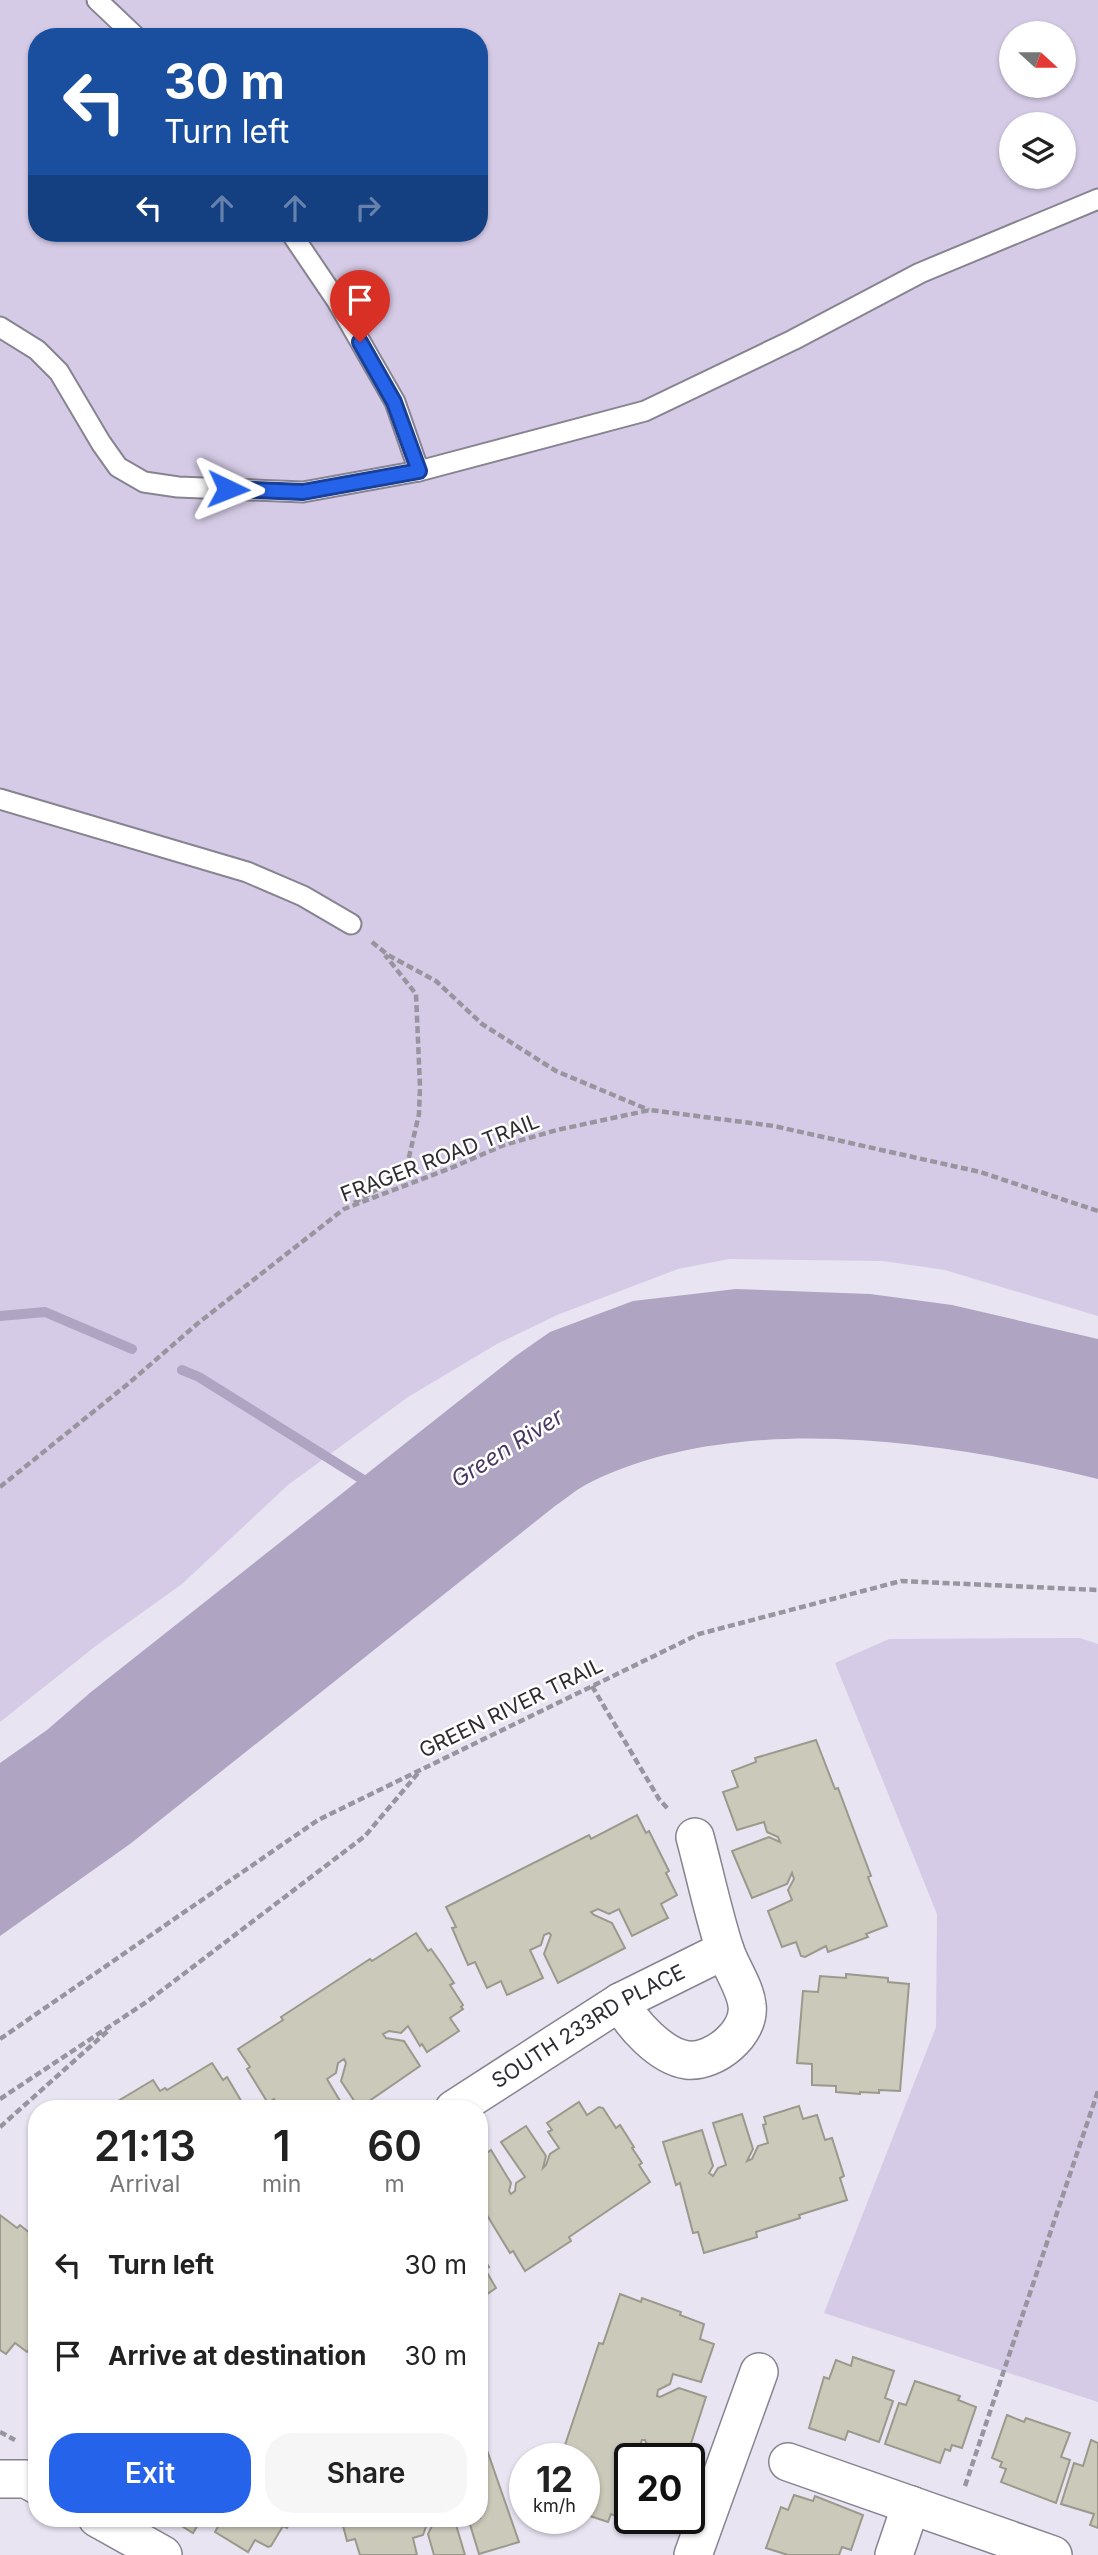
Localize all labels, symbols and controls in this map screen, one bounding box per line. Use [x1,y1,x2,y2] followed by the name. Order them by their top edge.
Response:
[999,21,1076,98] north arrow
[999,21,1076,189] map controls
[164,52,285,111] text: 30 m
[49,56,140,147] icon: left
[164,112,289,151] text: Turn left
[999,112,1076,189] button: layers
[130,189,168,227] icon: left
[203,189,241,227] icon: ahead
[276,189,314,227] icon: ahead
[349,189,387,227] icon: right
[330,270,390,342] pin
[341,281,379,319] icon: arrive
[191,452,265,526] position arrow
[337,1108,543,1207] street label: FRAGER ROAD TRAIL
[446,1402,569,1493] water label: Green River
[415,1652,607,1763] street label: GREEN RIVER TRAIL
[487,1959,689,2093] street label: SOUTH 233RD PLACE
[94,2120,196,2171] text: 21:13
[273,2120,290,2171] text: 1
[367,2120,422,2171] text: 60
[110,2170,180,2198] text: Arrival
[262,2170,301,2198] text: min
[385,2170,405,2198] text: m
[49,2246,87,2284] icon: left
[108,2249,214,2280] text: Turn left
[404,2249,467,2280] text: 30 m
[49,2337,87,2375] icon: arrive
[108,2340,367,2371] text: Arrive at destination
[404,2340,467,2371] text: 30 m
[49,2433,251,2513] button: Exit
[265,2433,467,2513] button: Share
[614,2443,705,2534] speed limit sign: 20
[536,2458,573,2500] text: 12
[533,2495,576,2516] text: km/h

